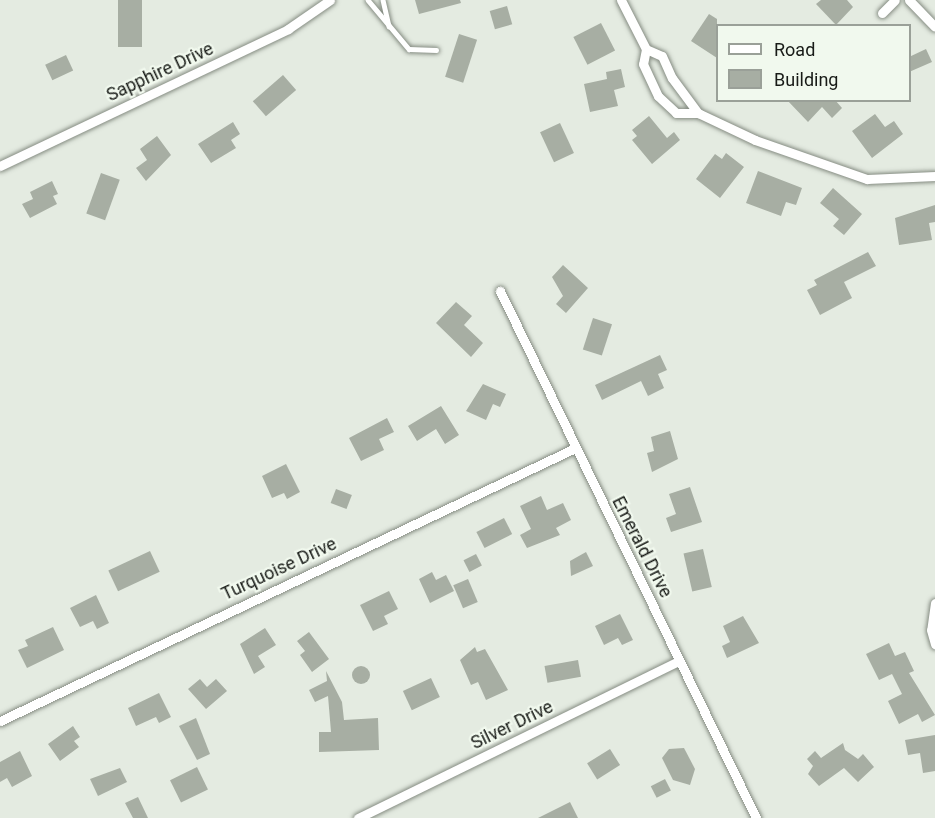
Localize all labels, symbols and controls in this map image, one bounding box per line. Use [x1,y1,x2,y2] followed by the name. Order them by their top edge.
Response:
[716,24,911,102] legend
[103,38,217,106] street label: Sapphire Drive
[774,39,815,60] text: Road
[774,69,838,90] text: Building
[607,493,677,601] street label: Emerald Drive
[218,533,340,605] street label: Turquoise Drive
[467,696,557,754] street label: Silver Drive

